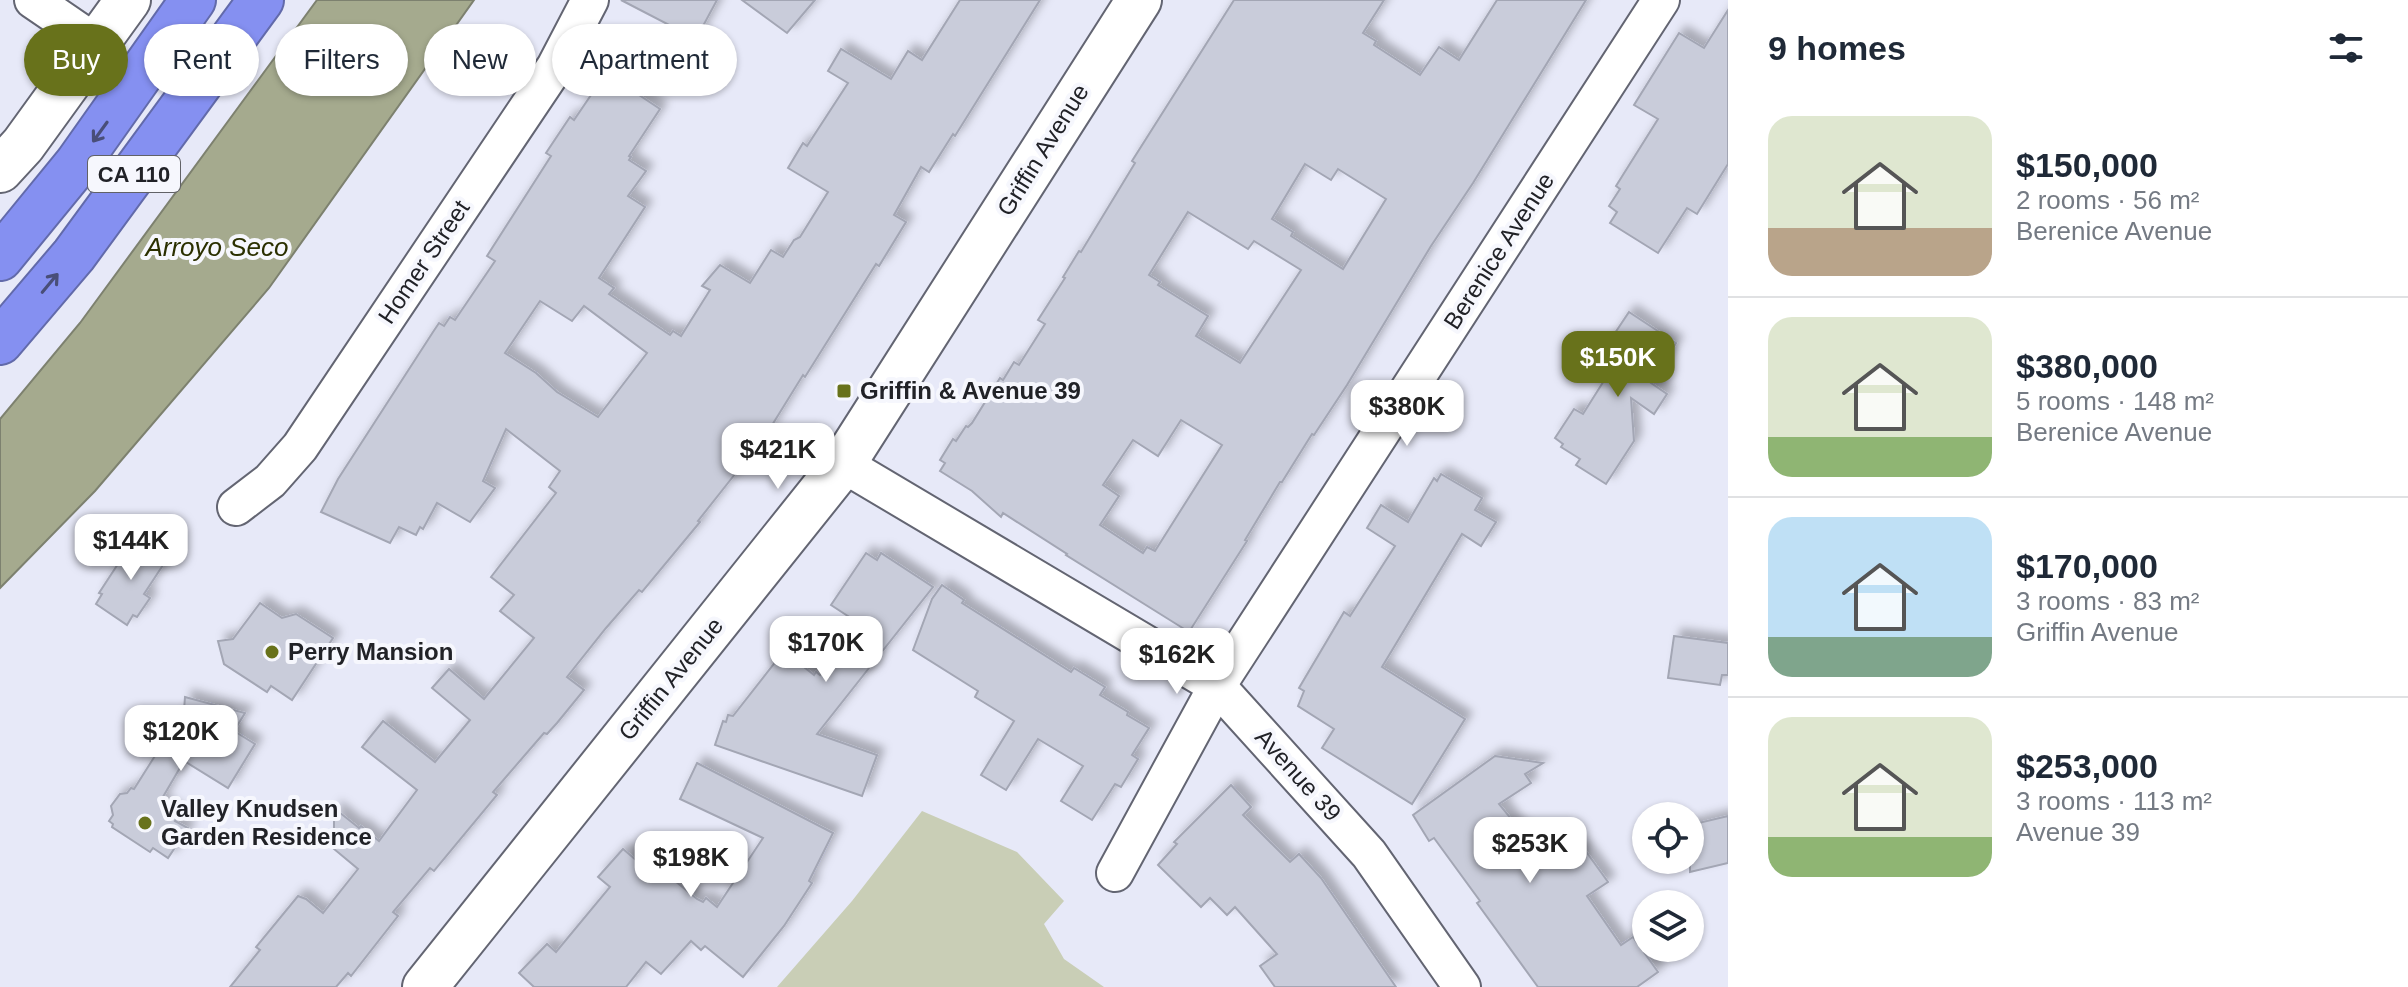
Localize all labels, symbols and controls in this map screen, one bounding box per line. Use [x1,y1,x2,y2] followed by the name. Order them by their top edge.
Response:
[24,24,128,96] chip: Buy
[144,24,259,96] chip: Rent
[275,24,408,96] chip: Filters
[424,24,536,96] chip: New
[552,24,737,96] chip: Apartment
[2324,26,2368,70] icon: filters
[1768,29,1906,67] text: 9 homes
[991,79,1094,220] street label: Griffin Avenue
[92,121,109,142] one-way arrow
[2016,146,2158,184] text: $150,000
[1832,148,1928,244] icon: home
[88,156,180,192] road number: CA 110
[1438,167,1559,334] street label: Berenice Avenue
[2016,185,2200,215] text: 2 rooms · 56 m²
[372,195,475,328] street label: Homer Street
[2016,216,2212,246] text: Berenice Avenue
[143,232,289,262] water label: Arroyo Seco
[41,273,59,293] one-way arrow
[1562,331,1674,399] pin: $150K
[1580,342,1656,372] text: $150K
[2016,347,2158,385] text: $380,000
[1832,349,1928,445] icon: home
[860,377,1081,404] place label: Griffin & Avenue 39
[1351,380,1463,448] pin: $380K
[835,382,853,400] marker: Griffin & Avenue 39
[2016,386,2214,416] text: 5 rooms · 148 m²
[1369,391,1445,421] text: $380K
[2016,417,2212,447] text: Berenice Avenue
[722,423,834,491] pin: $421K
[740,434,816,464] text: $421K
[75,514,187,582] pin: $144K
[93,525,169,555] text: $144K
[2016,547,2158,585] text: $170,000
[1832,549,1928,645] icon: home
[2016,586,2200,616] text: 3 rooms · 83 m²
[613,612,728,745] street label: Griffin Avenue
[770,616,882,684] pin: $170K
[2016,617,2178,647] text: Griffin Avenue
[788,627,864,657] text: $170K
[1121,628,1233,696] pin: $162K
[288,638,453,665] place label: Perry Mansion
[1139,639,1215,669] text: $162K
[263,643,281,661] marker: Perry Mansion
[125,705,237,773] pin: $120K
[143,716,219,746] text: $120K
[1250,723,1347,826] street label: Avenue 39
[2016,747,2158,785] text: $253,000
[1832,749,1928,845] icon: home
[2016,786,2212,816] text: 3 rooms · 113 m²
[161,795,372,850] place label: Valley Knudsen Garden Residence
[1632,802,1704,962] map controls
[1632,802,1704,874] button: locate
[136,814,154,832] marker: Valley Knudsen Garden Residence
[1474,817,1586,885] pin: $253K
[2016,817,2140,847] text: Avenue 39
[1492,828,1568,858] text: $253K
[635,831,747,899] pin: $198K
[653,842,729,872] text: $198K
[1632,890,1704,962] button: layers

